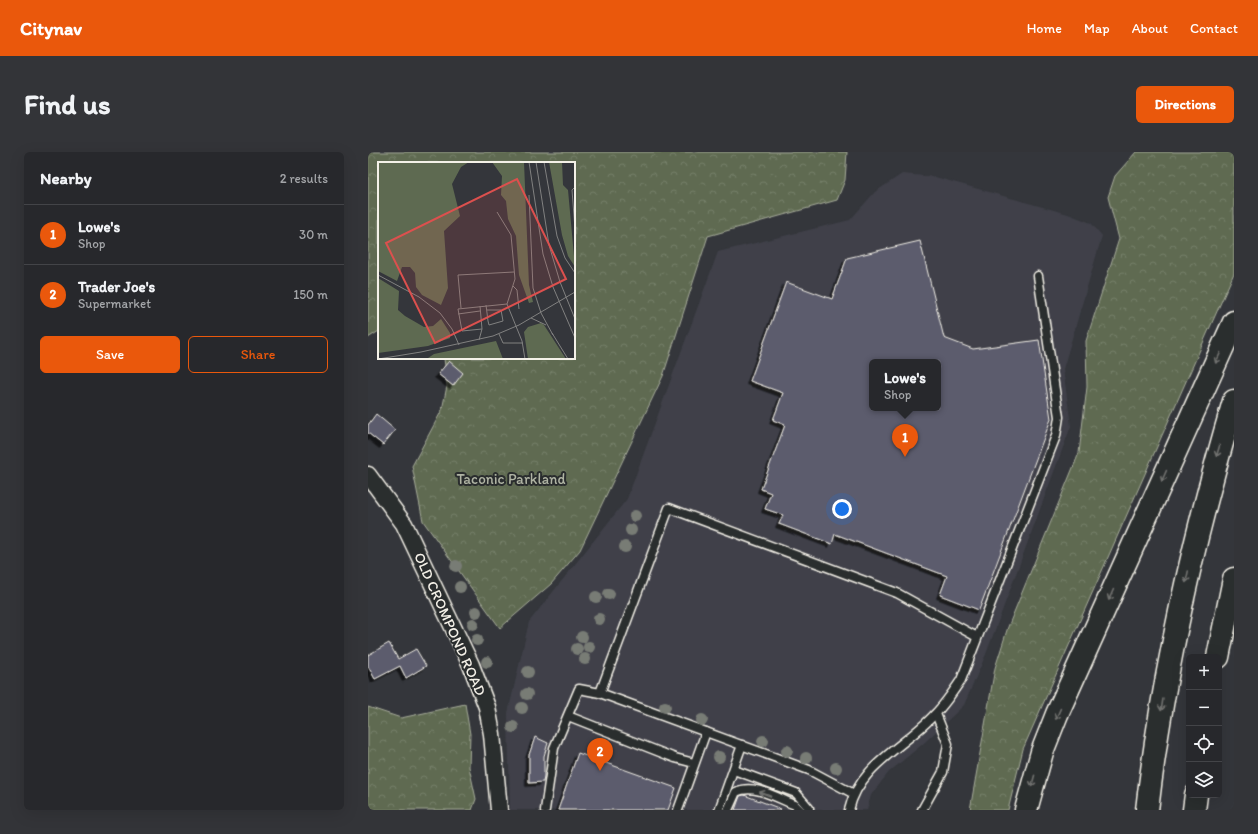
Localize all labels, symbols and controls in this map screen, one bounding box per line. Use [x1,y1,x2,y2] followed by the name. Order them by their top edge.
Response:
[20,17,82,40] text: Citynav
[1027,20,1062,37] text: Home
[1084,20,1110,37] text: Map
[1132,20,1168,37] text: About
[1190,20,1238,37] text: Contact
[1136,86,1234,123] button: Directions
[24,87,111,121] text: Find us
[378,162,575,359] inset map
[40,168,92,188] text: Nearby
[280,171,328,186] text: 2 results
[78,218,120,236] text: Lowe's
[50,227,56,242] text: 1
[299,227,328,242] text: 30 m
[78,236,105,251] text: Shop
[78,278,155,296] text: Trader Joe's
[50,287,56,302] text: 2
[293,287,328,302] text: 150 m
[78,296,151,311] text: Supermarket
[40,336,180,373] button: Save
[188,336,328,373] button: Share
[1214,352,1221,364] one-way arrow
[869,359,941,411] popup
[884,369,926,387] text: Lowe's
[884,387,911,402] text: Shop
[892,424,918,457] pin: 1
[1214,445,1221,458] one-way arrow
[456,470,566,488] park label: Taconic Parkland
[1160,470,1167,482] one-way arrow
[832,499,852,519] your location
[410,549,490,699] street label: OLD CROMPOND ROAD
[1182,571,1190,584] one-way arrow
[1107,589,1114,601] one-way arrow
[1186,654,1222,798] map controls
[1186,654,1222,690] button: +
[1186,690,1222,726] button: −
[1158,698,1166,711] one-way arrow
[1054,707,1061,719] one-way arrow
[1186,726,1222,762] button: locate
[587,738,613,771] pin: 2
[1186,762,1222,798] button: layers
[1029,774,1036,787] one-way arrow
[760,789,772,797] one-way arrow

